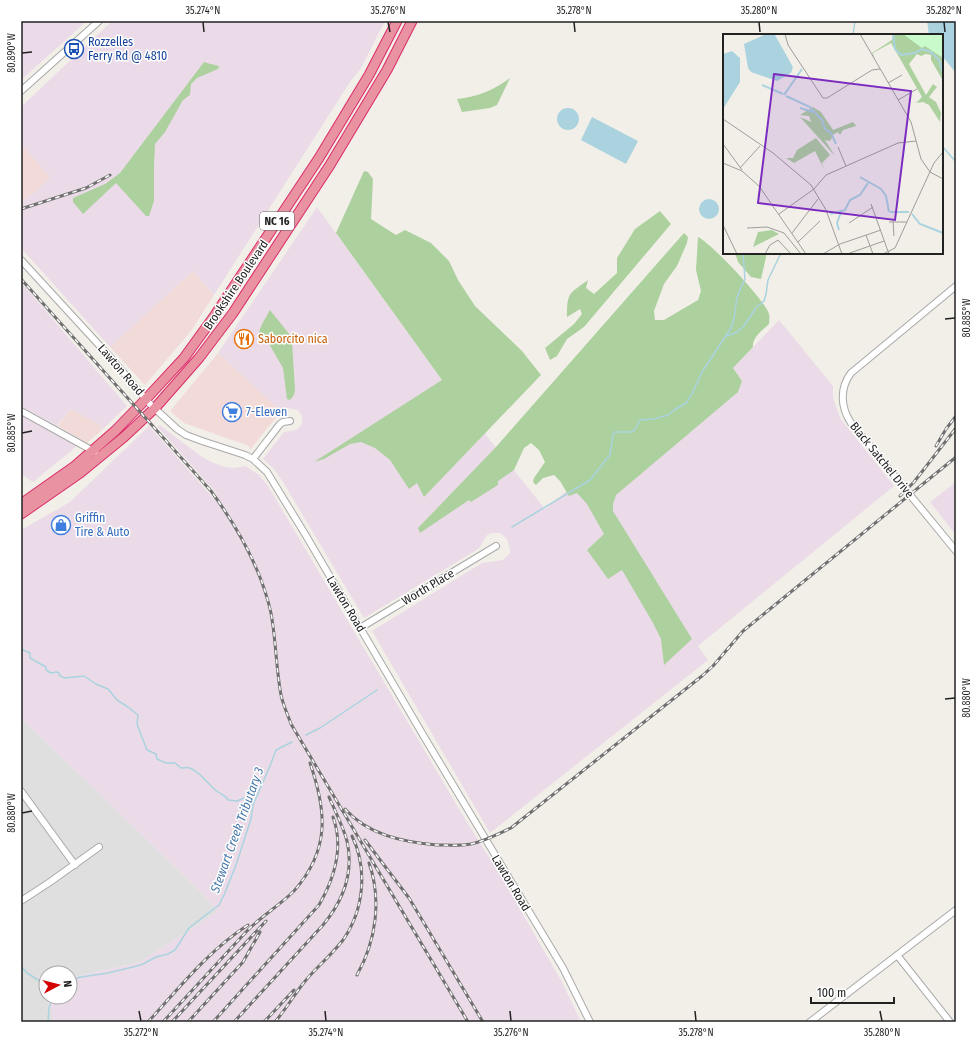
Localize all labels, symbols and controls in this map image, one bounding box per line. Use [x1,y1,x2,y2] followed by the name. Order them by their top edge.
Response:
[186,5,220,17] text: 35.274°N
[371,5,406,17] text: 35.276°N
[556,5,592,17] text: 35.278°N
[741,5,777,17] text: 35.280°N
[926,5,962,17] text: 35.282°N
[6,33,18,73] text: 80.890°W
[723,34,943,254] inset map
[88,35,167,63] place label: Rozzelles Ferry Rd @ 4810
[63,38,85,60] bus stop icon: Rozzelles Ferry Rd @ 4810
[260,212,294,230] road number: NC 16
[201,238,271,332] street label: Brookshire Boulevard
[961,298,973,338] text: 80.885°W
[233,328,255,350] restaurant icon: Saborcito nica
[258,332,328,346] place label: Saborcito nica
[95,342,147,398] street label: Lawton Road
[221,401,243,423] supermarket icon: 7-Eleven
[246,405,287,419] place label: 7-Eleven
[6,413,18,453] text: 80.885°W
[847,419,917,501] street label: Black Satchel Drive
[75,511,130,539] place label: Griffin Tire & Auto
[50,514,72,536] shop icon: Griffin Tire & Auto
[399,566,457,608] street label: Worth Place
[324,573,368,635] street label: Lawton Road
[961,678,973,718] text: 80.880°W
[207,765,267,896] water label: Stewart Creek Tributary 3
[6,793,18,833] text: 80.880°W
[489,852,533,914] street label: Lawton Road
[38,965,78,1005] north arrow
[811,979,894,1005] scale bar
[61,980,74,988] text: N
[817,986,846,1000] text: 100 m
[124,1027,158,1039] text: 35.272°N
[309,1027,343,1039] text: 35.274°N
[494,1027,529,1039] text: 35.276°N
[678,1027,714,1039] text: 35.278°N
[864,1027,900,1039] text: 35.280°N

